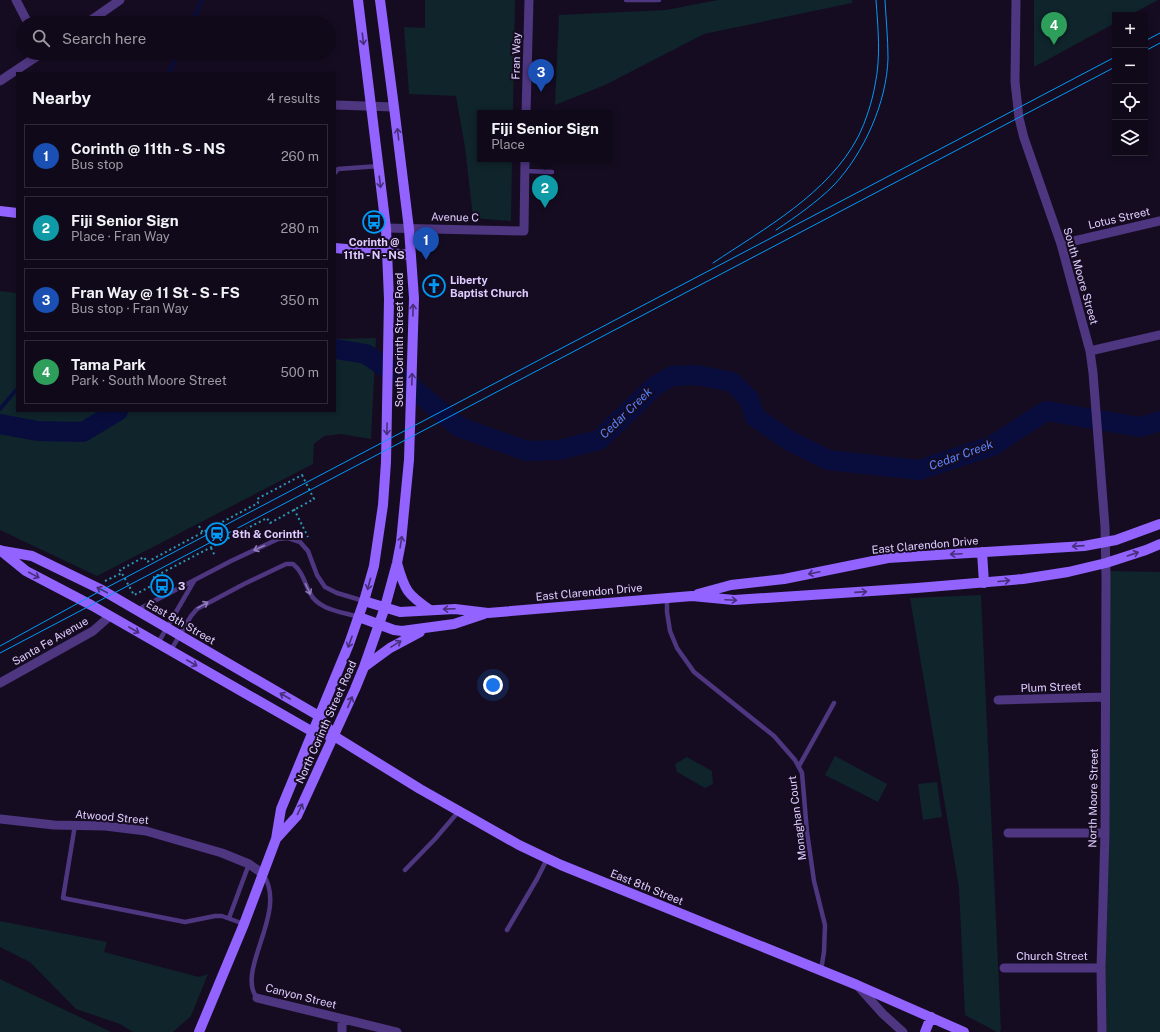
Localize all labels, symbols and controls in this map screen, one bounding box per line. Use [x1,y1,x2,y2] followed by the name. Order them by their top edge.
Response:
[1041,12,1067,45] pin: 4
[1112,12,1148,156] map controls
[1112,12,1148,48] button: +
[16,16,336,60] search box
[30,27,52,49] icon: search
[62,30,146,47] text: Search here
[359,32,366,45] one-way arrow
[510,32,522,80] street label: Fran Way
[1112,48,1148,84] button: −
[528,59,554,92] pin: 3
[1112,84,1148,120] button: locate
[32,88,91,108] text: Nearby
[267,91,320,106] text: 4 results
[477,110,613,162] popup
[491,120,599,137] text: Fiji Senior Sign
[1112,120,1148,156] button: layers
[394,128,401,141] one-way arrow
[491,137,525,152] text: Place
[71,140,225,157] text: Corinth @ 11th - S - NS
[43,149,49,164] text: 1
[281,149,319,164] text: 260 m
[71,157,123,172] text: Bus stop
[377,175,384,188] one-way arrow
[532,175,558,208] pin: 2
[1087,205,1151,231] street label: Lotus Street
[361,209,387,235] bus stop icon: Corinth @ 11th - N - NS
[431,211,479,223] street label: Avenue C
[71,212,179,229] text: Fiji Senior Sign
[42,221,50,236] text: 2
[281,221,319,236] text: 280 m
[1061,226,1101,326] street label: South Moore Street
[413,227,439,260] pin: 1
[71,229,170,244] text: Place · Fran Way
[343,236,405,261] place label: Corinth @ 11th - N - NS
[393,273,405,407] street label: South Corinth Street Road
[421,273,447,299] church icon: Liberty Baptist Church
[450,274,529,299] place label: Liberty Baptist Church
[71,284,240,301] text: Fran Way @ 11 St - S - FS
[42,293,50,308] text: 3
[280,293,319,308] text: 350 m
[71,301,188,316] text: Bus stop · Fran Way
[410,304,417,317] one-way arrow
[71,356,146,373] text: Tama Park
[42,365,50,380] text: 4
[280,365,319,380] text: 500 m
[71,373,227,388] text: Park · South Moore Street
[408,373,416,386] one-way arrow
[597,384,655,441] water label: Cedar Creek
[383,422,391,435] one-way arrow
[927,437,995,473] water label: Cedar Creek
[204,521,230,547] station icon: 8th & Corinth
[232,528,303,540] place label: 8th & Corinth
[871,534,979,556] street label: East Clarendon Drive
[397,536,405,549] one-way arrow
[1072,543,1085,550] one-way arrow
[254,545,266,552] one-way arrow
[950,550,963,557] one-way arrow
[1127,550,1139,558] one-way arrow
[808,569,821,577] one-way arrow
[28,572,40,579] one-way arrow
[149,573,175,599] bus stop icon: 3
[365,577,372,590] one-way arrow
[997,577,1010,585] one-way arrow
[178,580,185,592] place label: 3
[535,581,643,603] street label: East Clarendon Drive
[305,583,313,595] one-way arrow
[97,586,109,594] one-way arrow
[854,589,867,596] one-way arrow
[724,596,737,603] one-way arrow
[144,597,218,647] street label: East 8th Street
[197,601,209,609] one-way arrow
[443,606,456,613] one-way arrow
[10,614,90,668] street label: Santa Fe Avenue
[128,626,140,634] one-way arrow
[345,636,353,648] one-way arrow
[390,640,402,648] one-way arrow
[186,659,198,667] one-way arrow
[293,659,359,785] street label: North Corinth Street Road
[483,675,503,695] your location
[1020,680,1082,694] street label: Plum Street
[279,692,291,700] one-way arrow
[346,696,354,708] one-way arrow
[1086,748,1100,848] street label: North Moore Street
[786,775,808,861] street label: Monaghan Court
[297,803,305,815] one-way arrow
[75,808,149,826] street label: Atwood Street
[609,867,685,907] street label: East 8th Street
[1016,950,1088,962] street label: Church Street
[264,981,338,1011] street label: Canyon Street

